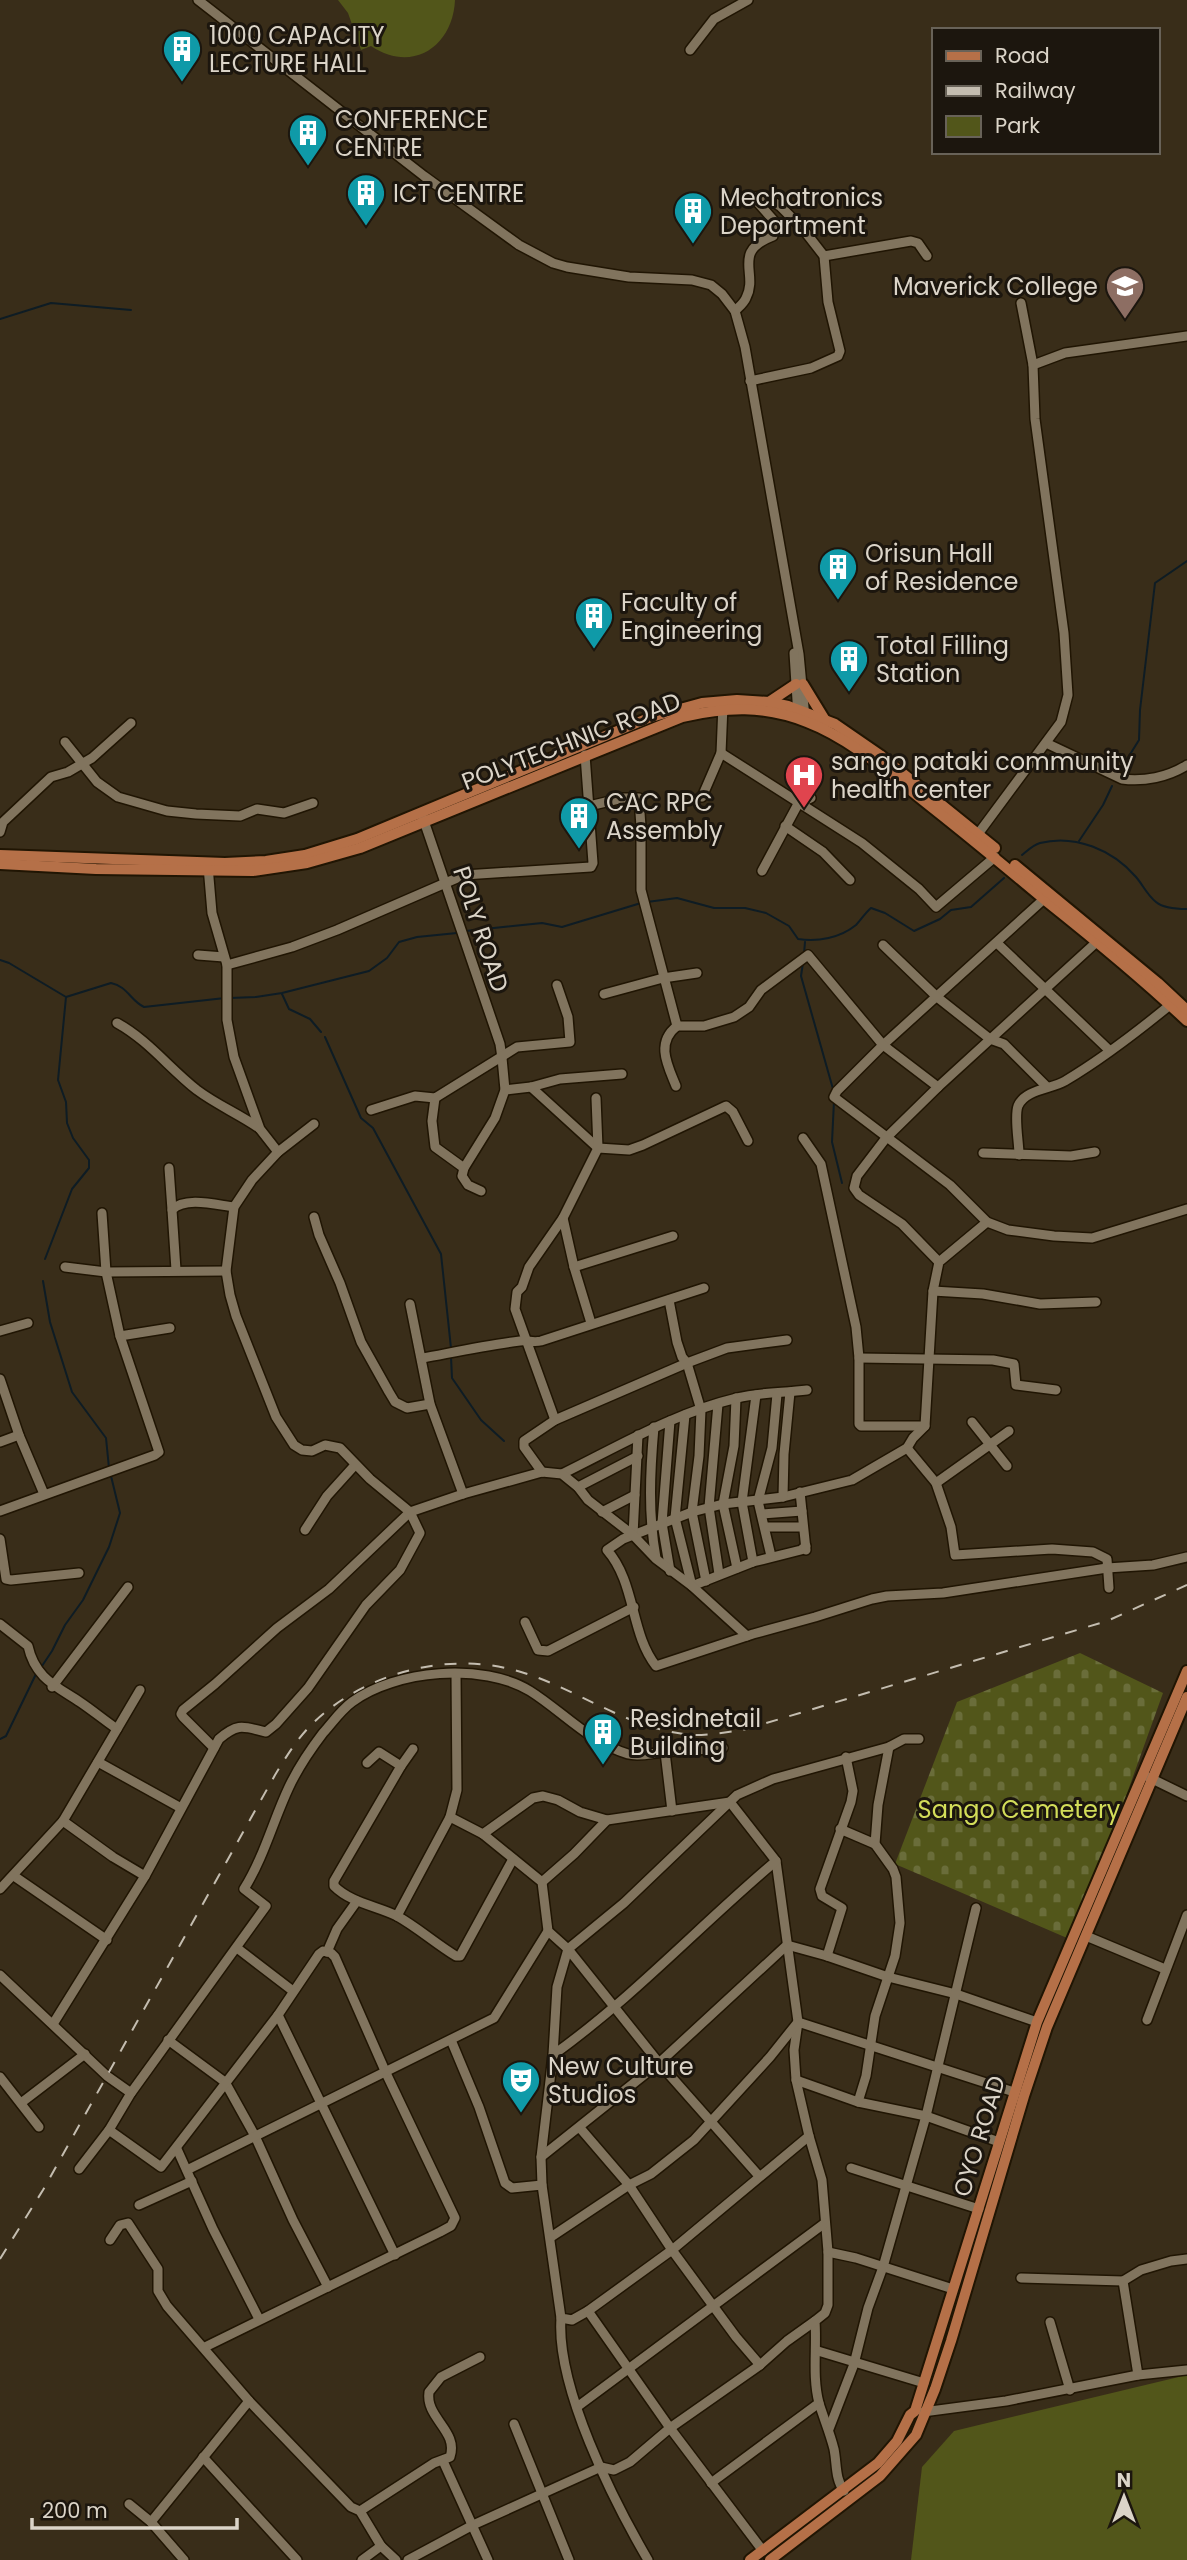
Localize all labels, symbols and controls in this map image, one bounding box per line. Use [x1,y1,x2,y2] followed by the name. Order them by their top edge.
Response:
[209,19,385,80] place label: 1000 CAPACITY LECTURE HALL
[161,28,203,83] building icon: 1000 CAPACITY LECTURE HALL
[932,28,1159,154] legend
[995,41,1050,70] text: Road
[995,76,1076,105] text: Railway
[335,103,488,164] place label: CONFERENCE CENTRE
[995,111,1040,140] text: Park
[287,112,329,167] building icon: CONFERENCE CENTRE
[345,172,387,227] building icon: ICT CENTRE
[393,177,524,210] place label: ICT CENTRE
[720,181,883,242] place label: Mechatronics Department
[672,190,714,245] building icon: Mechatronics Department
[1104,265,1146,320] school or university icon: Maverick College
[893,270,1098,303] place label: Maverick College
[865,537,1018,598] place label: Orisun Hall of Residence
[817,546,859,601] building icon: Orisun Hall of Residence
[621,586,762,647] place label: Faculty of Engineering
[573,595,615,650] building icon: Faculty of Engineering
[876,629,1009,690] place label: Total Filling Station
[828,638,870,693] building icon: Total Filling Station
[457,684,685,798] street label: POLYTECHNIC ROAD
[831,745,1134,806] place label: sango pataki community health center
[783,754,825,809] hospital icon: sango pataki community health center
[606,786,723,847] place label: CAC RPC Assembly
[558,795,600,850] building icon: CAC RPC Assembly
[445,862,517,996] street label: POLY ROAD
[630,1702,761,1763] place label: Residnetail Building
[582,1711,624,1766] building icon: Residnetail Building
[918,1793,1121,1826] park label: Sango Cemetery
[548,2050,694,2111] place label: New Culture Studios
[500,2059,542,2114] theatre icon: New Culture Studios
[945,2072,1013,2200] street label: OYO ROAD
[1089,2462,1159,2532] north arrow
[1117,2467,1131,2494] text: N
[32,2486,236,2530] scale bar
[42,2496,108,2525] text: 200 m

